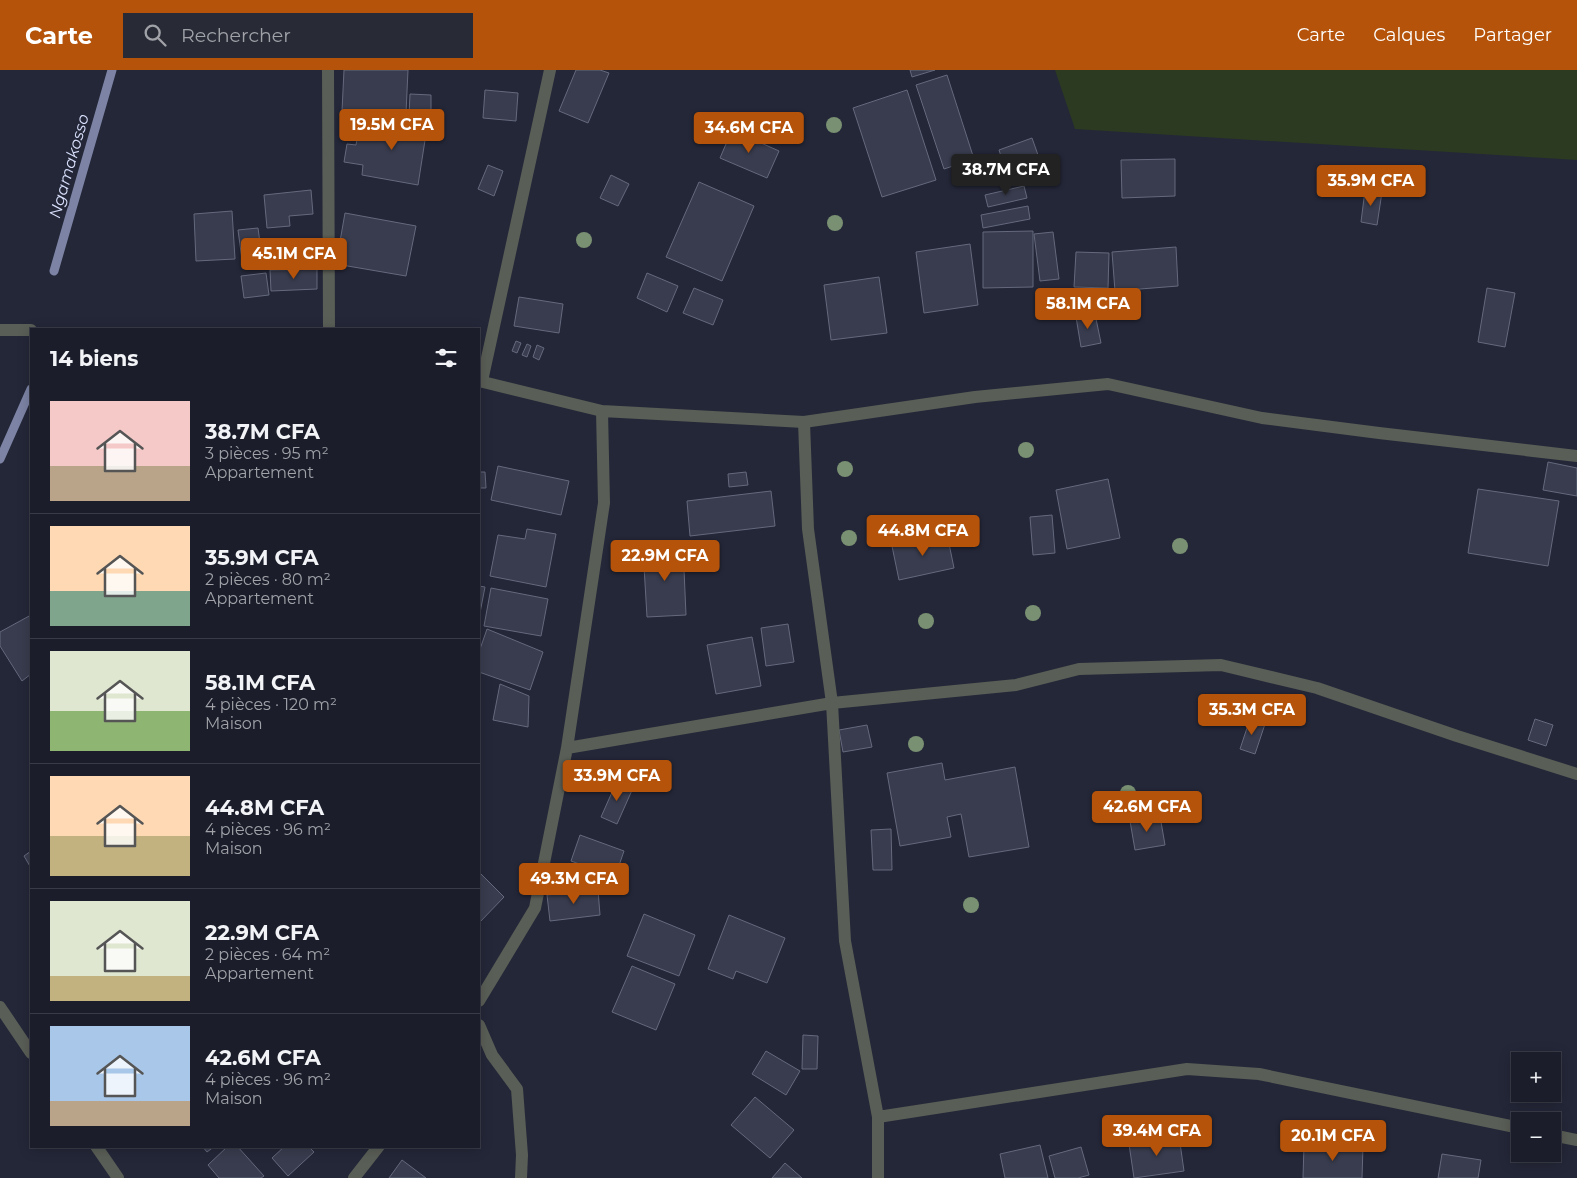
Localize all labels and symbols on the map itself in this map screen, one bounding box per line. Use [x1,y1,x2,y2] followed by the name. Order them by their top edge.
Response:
[335,108,449,151] pin: 19.5M CFA
[45,112,93,220] water label: Ngamakosso
[692,112,806,154] pin: 34.6M CFA
[949,154,1063,196] pin: 38.7M CFA
[1314,164,1428,207] pin: 35.9M CFA
[237,238,351,280] pin: 45.1M CFA
[1031,288,1145,330] pin: 58.1M CFA
[866,514,980,557] pin: 44.8M CFA
[608,540,722,582] pin: 22.9M CFA
[1195,694,1309,736] pin: 35.3M CFA
[560,760,674,802] pin: 33.9M CFA
[1090,790,1204,833] pin: 42.6M CFA
[517,862,631,905] pin: 49.3M CFA
[1100,1114,1214,1157] pin: 39.4M CFA
[1276,1120,1390,1162] pin: 20.1M CFA

